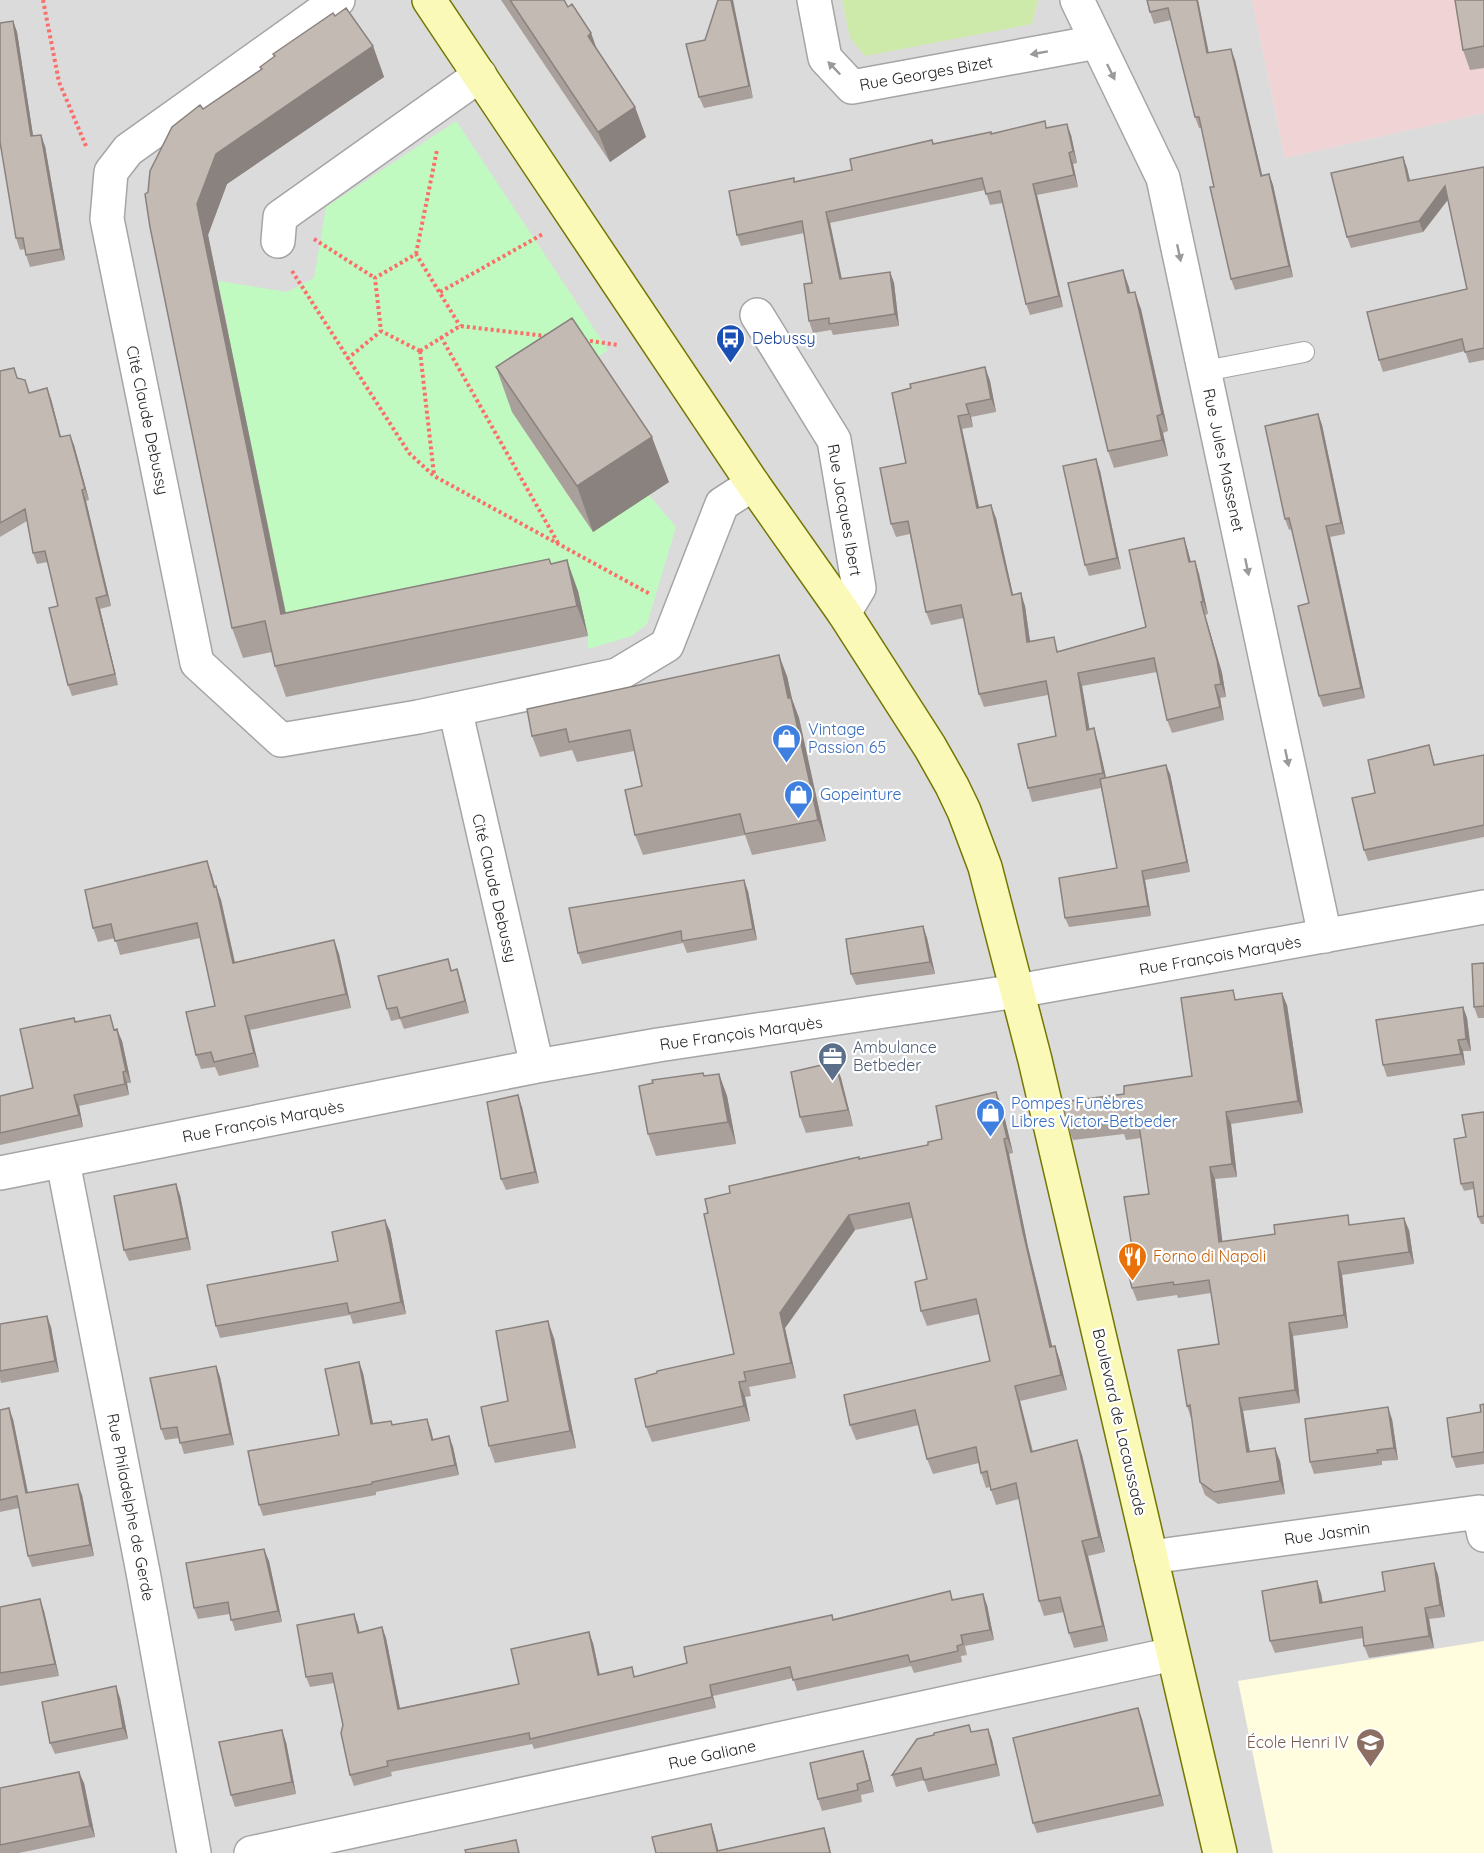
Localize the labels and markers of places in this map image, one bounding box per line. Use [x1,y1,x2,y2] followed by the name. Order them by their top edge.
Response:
[715,322,747,364] bus stop icon: Debussy
[752,328,816,348] place label: Debussy
[808,719,886,757] place label: Vintage Passion 65
[771,722,803,764] shop icon: Vintage Passion 65
[783,778,815,820] shop icon: Gopeinture
[820,784,902,804] place label: Gopeinture
[853,1037,937,1075] place label: Ambulance Betbeder
[816,1040,848,1082] office icon: Ambulance Betbeder
[1011,1093,1178,1131] place label: Pompes Funèbres Libres Victor-Betbeder
[974,1096,1006,1138] shop icon: Pompes Funèbres Libres Victor-Betbeder
[1116,1240,1148,1282] restaurant icon: Forno di Napoli
[1153,1246,1266,1266] place label: Forno di Napoli
[1354,1726,1386,1768] school or university icon: École Henri IV
[1247,1732,1349,1752] place label: École Henri IV

